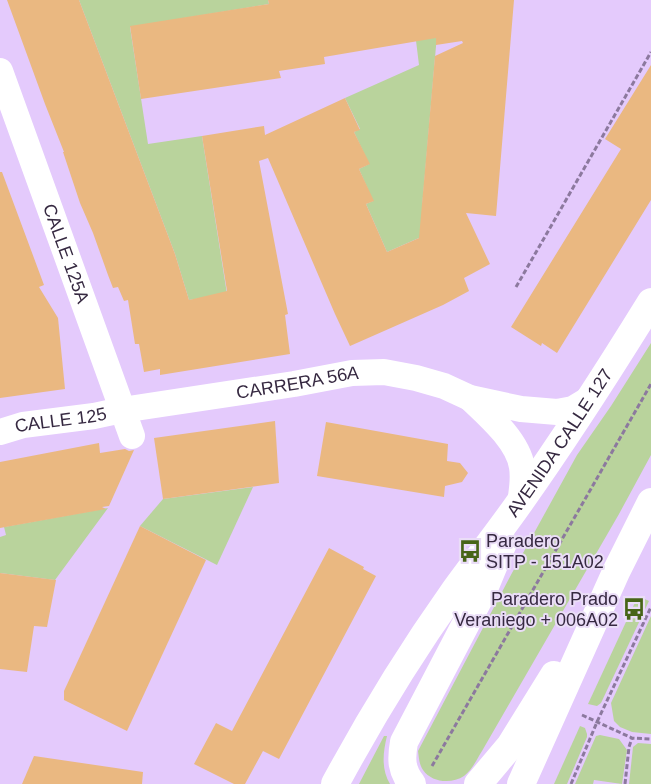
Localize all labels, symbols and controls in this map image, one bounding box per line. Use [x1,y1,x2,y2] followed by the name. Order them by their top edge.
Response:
[39,201,93,306] street label: CALLE 125A
[235,363,359,403] street label: CARRERA 56A
[503,365,616,521] street label: AVENIDA CALLE 127
[12,404,108,437] street label: CALLE 125
[486,531,604,572] place label: Paradero SITP - 151A02
[457,538,483,564] bus stop icon: Paradero SITP - 151A02
[454,589,618,630] place label: Paradero Prado Veraniego + 006A02
[621,596,647,622] bus stop icon: Paradero Prado Veraniego + 006A02

